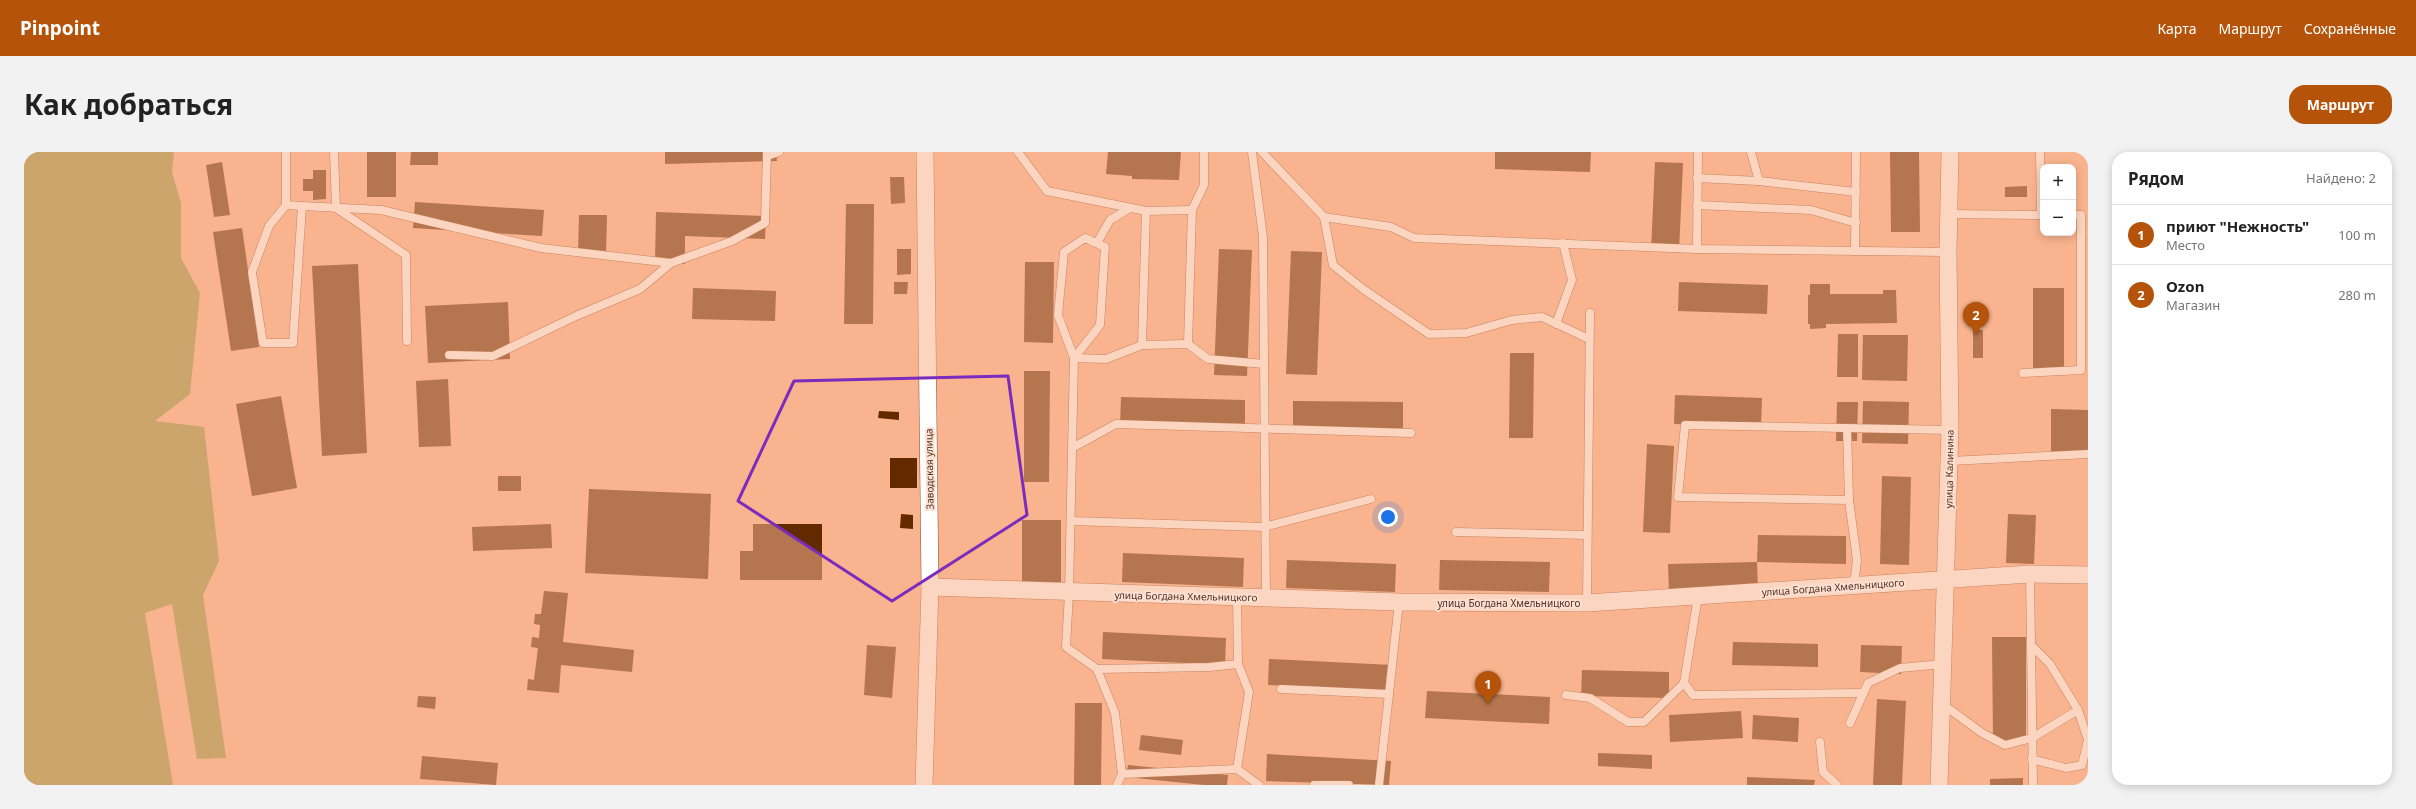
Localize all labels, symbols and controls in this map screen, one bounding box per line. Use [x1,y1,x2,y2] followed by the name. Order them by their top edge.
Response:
[20,15,100,41] text: Pinpoint
[2157,19,2196,38] text: Карта
[2218,19,2282,38] text: Маршрут
[2304,19,2396,38] text: Сохранённые
[24,85,233,123] text: Как добраться
[2289,85,2392,124] button: Маршрут
[2040,164,2076,236] map controls
[2040,164,2076,200] button: +
[2128,167,2184,190] text: Рядом
[2306,169,2376,187] text: Найдено: 2
[2040,200,2076,236] button: −
[2166,216,2309,236] text: приют "Нежность"
[2137,226,2145,244] text: 1
[2338,226,2376,244] text: 100 m
[2166,236,2205,254] text: Место
[2166,276,2204,296] text: Ozon
[2137,286,2145,304] text: 2
[2338,286,2376,304] text: 280 m
[2166,296,2220,314] text: Магазин
[1963,302,1989,335] pin: 2
[921,428,937,510] street label: Заводская улица
[1941,429,1957,509] street label: улица Калинина
[1378,507,1398,527] your location
[1761,575,1905,599] street label: улица Богдана Хмельницкого
[1114,588,1258,604] street label: улица Богдана Хмельницкого
[1437,596,1581,610] street label: улица Богдана Хмельницкого
[1475,671,1501,704] pin: 1

